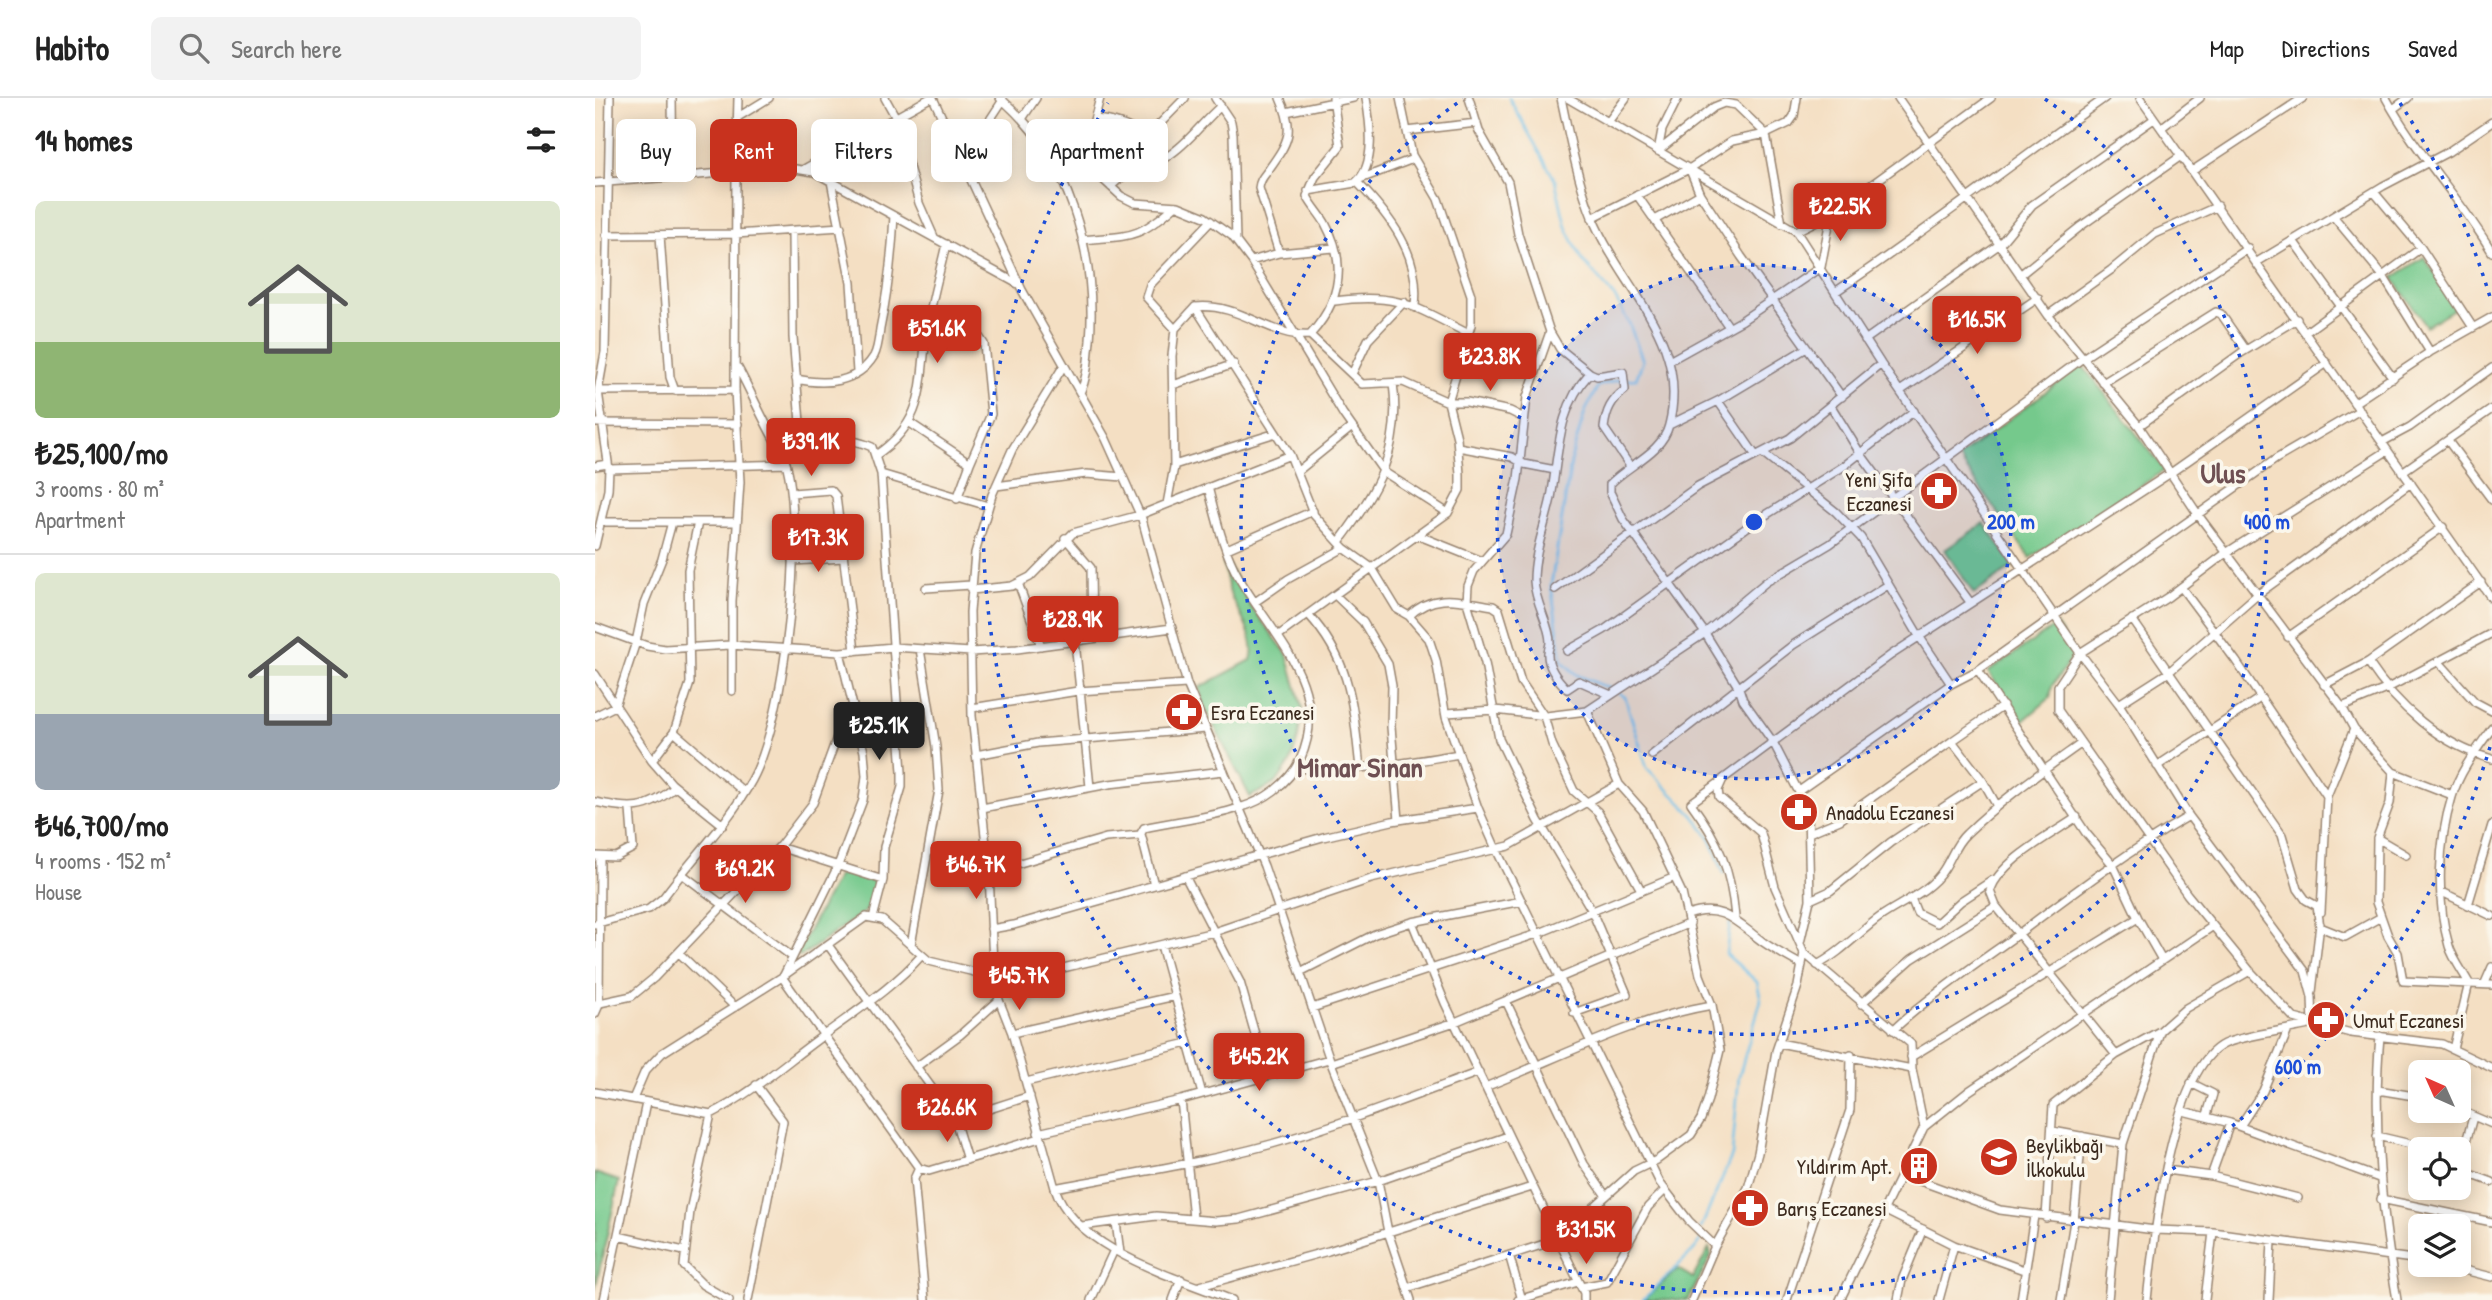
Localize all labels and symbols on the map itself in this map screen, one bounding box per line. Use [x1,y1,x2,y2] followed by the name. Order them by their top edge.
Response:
[1783,184,1897,243] pin: ₺22.5K
[1920,296,2034,356] pin: ₺16.5K
[880,306,994,365] pin: ₺51.6K
[1433,334,1547,393] pin: ₺23.8K
[754,418,868,478] pin: ₺39.1K
[2201,454,2246,492] district label: Ulus
[1845,465,1912,518] place label: Yeni Şifa Eczanesi
[1918,470,1960,512] pharmacy icon: Yeni Şifa Eczanesi
[1987,507,2035,536] text: 200 m
[2244,507,2290,536] text: 400 m
[1742,510,1766,534] centre of rings
[761,514,875,574] pin: ₺17.3K
[1016,596,1130,656] pin: ₺28.9K
[1163,691,1205,733] pharmacy icon: Esra Eczanesi
[1211,698,1315,727] place label: Esra Eczanesi
[822,702,936,762] pin: ₺25.1K
[1297,748,1423,786] district label: Mimar Sinan
[1778,791,1820,833] pharmacy icon: Anadolu Eczanesi
[1826,798,1955,827] place label: Anadolu Eczanesi
[919,842,1033,901] pin: ₺46.7K
[688,846,802,905] pin: ₺69.2K
[962,953,1076,1012] pin: ₺45.7K
[2305,999,2347,1041] pharmacy icon: Umut Eczanesi
[2353,1006,2465,1035] place label: Umut Eczanesi
[1202,1034,1316,1093] pin: ₺45.2K
[2275,1052,2321,1081] text: 600 m
[2408,1060,2471,1124] north arrow
[890,1084,1004,1144] pin: ₺26.6K
[2026,1131,2104,1184] place label: Beylikbağı İlkokulu
[1978,1136,2020,1178] school or university icon: Beylikbağı İlkokulu
[1898,1145,1940,1187] building icon: Yıldırım Apt.
[1797,1152,1892,1181] place label: Yıldırım Apt.
[1729,1187,1771,1229] pharmacy icon: Barış Eczanesi
[1777,1194,1887,1223] place label: Barış Eczanesi
[1529,1206,1643,1266] pin: ₺31.5K

